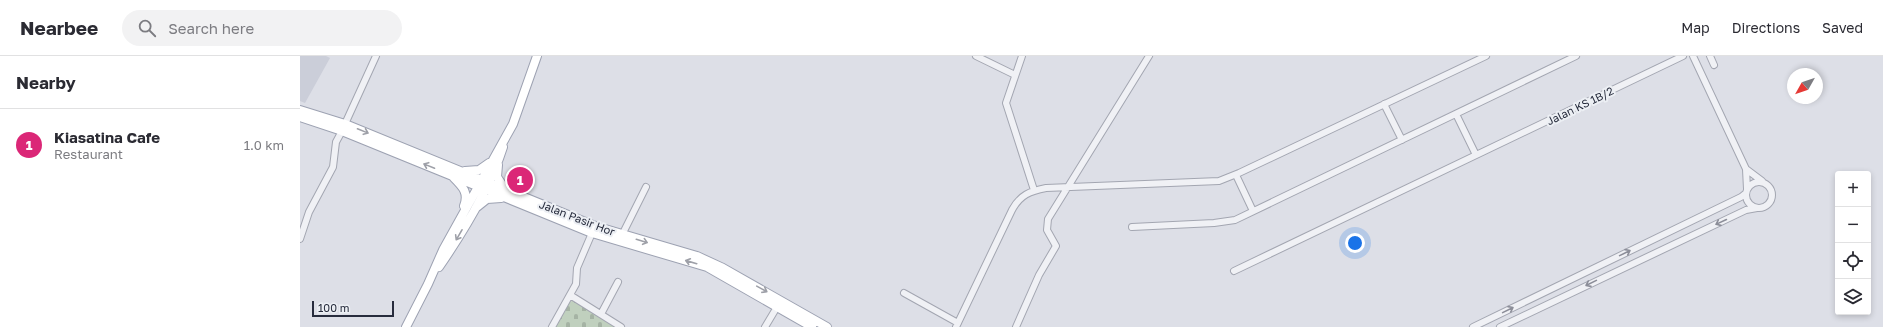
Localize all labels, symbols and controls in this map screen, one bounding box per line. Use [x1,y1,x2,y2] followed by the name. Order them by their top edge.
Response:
[122,10,402,46] search box
[20,16,98,39] text: Nearbee
[136,17,158,39] icon: search
[168,19,254,37] text: Search here
[1681,19,1710,36] text: Map
[1732,19,1800,36] text: Directions
[1822,19,1863,36] text: Saved
[1787,68,1823,104] north arrow
[16,72,76,93] text: Nearby
[1544,84,1615,127] street label: Jalan KS 1B/2
[54,128,160,146] text: Kiasatina Cafe
[357,128,369,136] one-way arrow
[26,137,32,153] text: 1
[244,137,284,153] text: 1.0 km
[54,146,123,162] text: Restaurant
[423,161,435,169] one-way arrow
[507,165,533,195] pin: 1
[1835,171,1871,315] map controls
[1835,171,1871,207] button: +
[538,197,617,238] street label: Jalan Pasir Hor
[1835,207,1871,243] button: −
[1715,219,1727,226] one-way arrow
[455,229,463,241] one-way arrow
[1345,233,1365,253] your location
[635,238,648,245] one-way arrow
[1835,243,1871,279] button: locate
[1619,249,1631,256] one-way arrow
[685,258,698,265] one-way arrow
[1835,279,1871,315] button: layers
[1585,280,1597,287] one-way arrow
[755,286,767,294] one-way arrow
[312,299,394,318] scale bar
[318,301,349,314] text: 100 m
[1502,306,1514,313] one-way arrow

